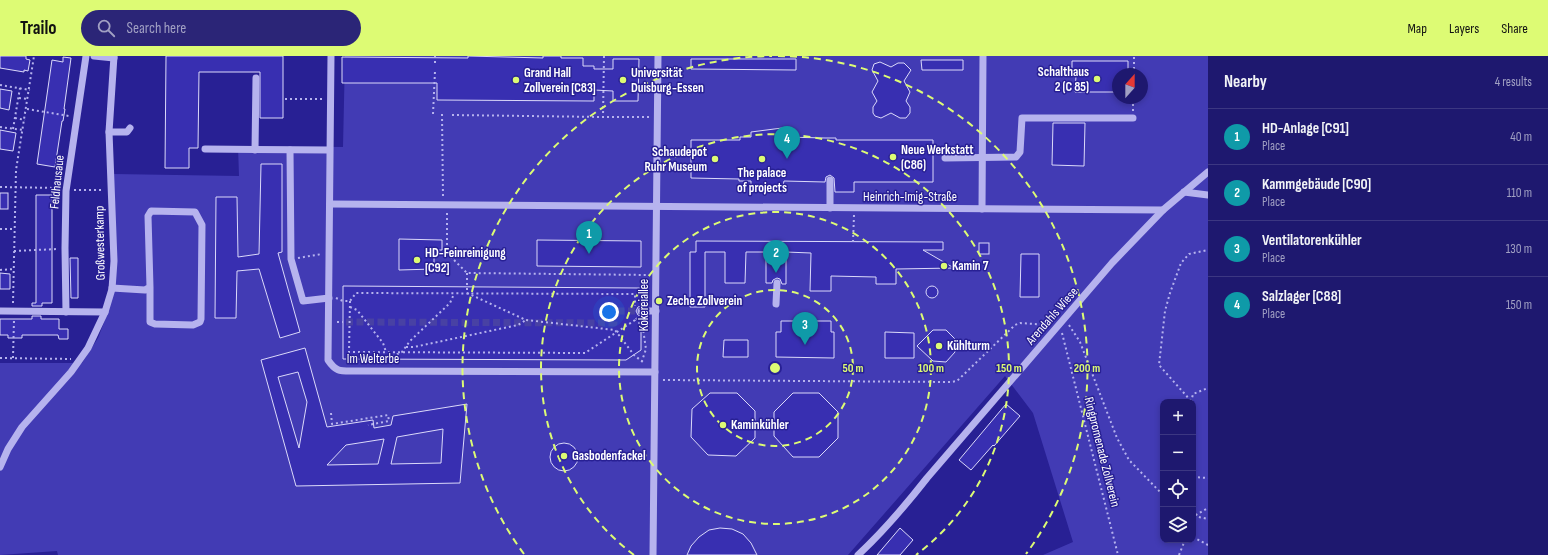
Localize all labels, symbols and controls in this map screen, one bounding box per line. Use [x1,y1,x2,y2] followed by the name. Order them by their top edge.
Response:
[81,10,361,46] search box
[20,17,57,40] text: Trailo
[95,17,117,39] icon: search
[127,19,186,38] text: Search here
[1407,20,1427,37] text: Map
[1449,20,1479,37] text: Layers
[1501,20,1528,37] text: Share
[1038,64,1089,95] place label: Schalthaus 2 (C 85)
[524,65,596,96] place label: Grand Hall Zollverein [C83]
[631,65,704,96] place label: Universität Duisburg-Essen
[1112,68,1148,104] north arrow
[1224,72,1267,92] text: Nearby
[1092,74,1102,84] marker: Schalthaus 2 (C 85)
[1495,74,1532,90] text: 4 results
[511,75,521,85] marker: Grand Hall Zollverein [C83]
[618,75,628,85] marker: Universität Duisburg-Essen
[1262,119,1349,138] text: HD-Anlage [C91]
[774,126,800,159] pin: 4
[1234,129,1240,145] text: 1
[1510,129,1532,145] text: 40 m
[1262,138,1285,154] text: Place
[901,142,974,173] place label: Neue Werkstatt (C86)
[644,144,708,175] place label: Schaudepot Ruhr Museum
[888,152,898,162] marker: Neue Werkstatt (C86)
[46,154,68,210] street label: Feldhausaue
[710,154,720,164] marker: Schaudepot Ruhr Museum
[757,154,767,164] marker: The palace of projects
[737,165,787,196] place label: The palace of projects
[1262,175,1371,194] text: Kammgebäude [C90]
[1234,185,1240,201] text: 2
[1507,185,1532,201] text: 110 m
[863,189,957,205] street label: Heinrich-Imig-Straße
[1262,194,1285,210] text: Place
[91,206,109,280] street label: Großwesterkamp
[576,221,602,254] pin: 1
[1262,231,1362,250] text: Ventilatorenkühler
[763,240,789,273] pin: 2
[1234,241,1240,257] text: 3
[1506,241,1532,257] text: 130 m
[425,245,506,276] place label: HD-Feinreinigung [C92]
[1262,250,1285,266] text: Place
[412,255,422,265] marker: HD-Feinreinigung [C92]
[952,258,989,274] place label: Kamin 7
[939,261,949,271] marker: Kamin 7
[636,279,652,331] street label: Kokereiallee
[1022,284,1081,349] street label: Arendahls Wiese
[1262,287,1341,306] text: Salzlager [C88]
[667,293,742,309] place label: Zeche Zollverein
[654,296,664,306] marker: Zeche Zollverein
[1234,297,1240,313] text: 4
[1506,297,1532,313] text: 150 m
[599,302,619,322] your location
[1262,306,1285,322] text: Place
[792,312,818,345] pin: 3
[947,338,990,354] place label: Kühlturm
[934,341,944,351] marker: Kühlturm
[347,351,399,367] street label: Im Welterbe
[768,361,782,375] centre of rings
[843,361,863,376] text: 50 m
[918,361,944,376] text: 100 m
[996,361,1022,376] text: 150 m
[1074,361,1100,376] text: 200 m
[1081,395,1123,509] street label: Ringpromenade Zollverein
[1160,399,1196,543] map controls
[1160,399,1196,435] button: +
[731,417,789,433] place label: Kaminkühler
[718,420,728,430] marker: Kaminkühler
[1160,435,1196,471] button: −
[572,448,646,464] place label: Gasbodenfackel
[559,451,569,461] marker: Gasbodenfackel
[1160,471,1196,507] button: locate
[1160,507,1196,543] button: layers

